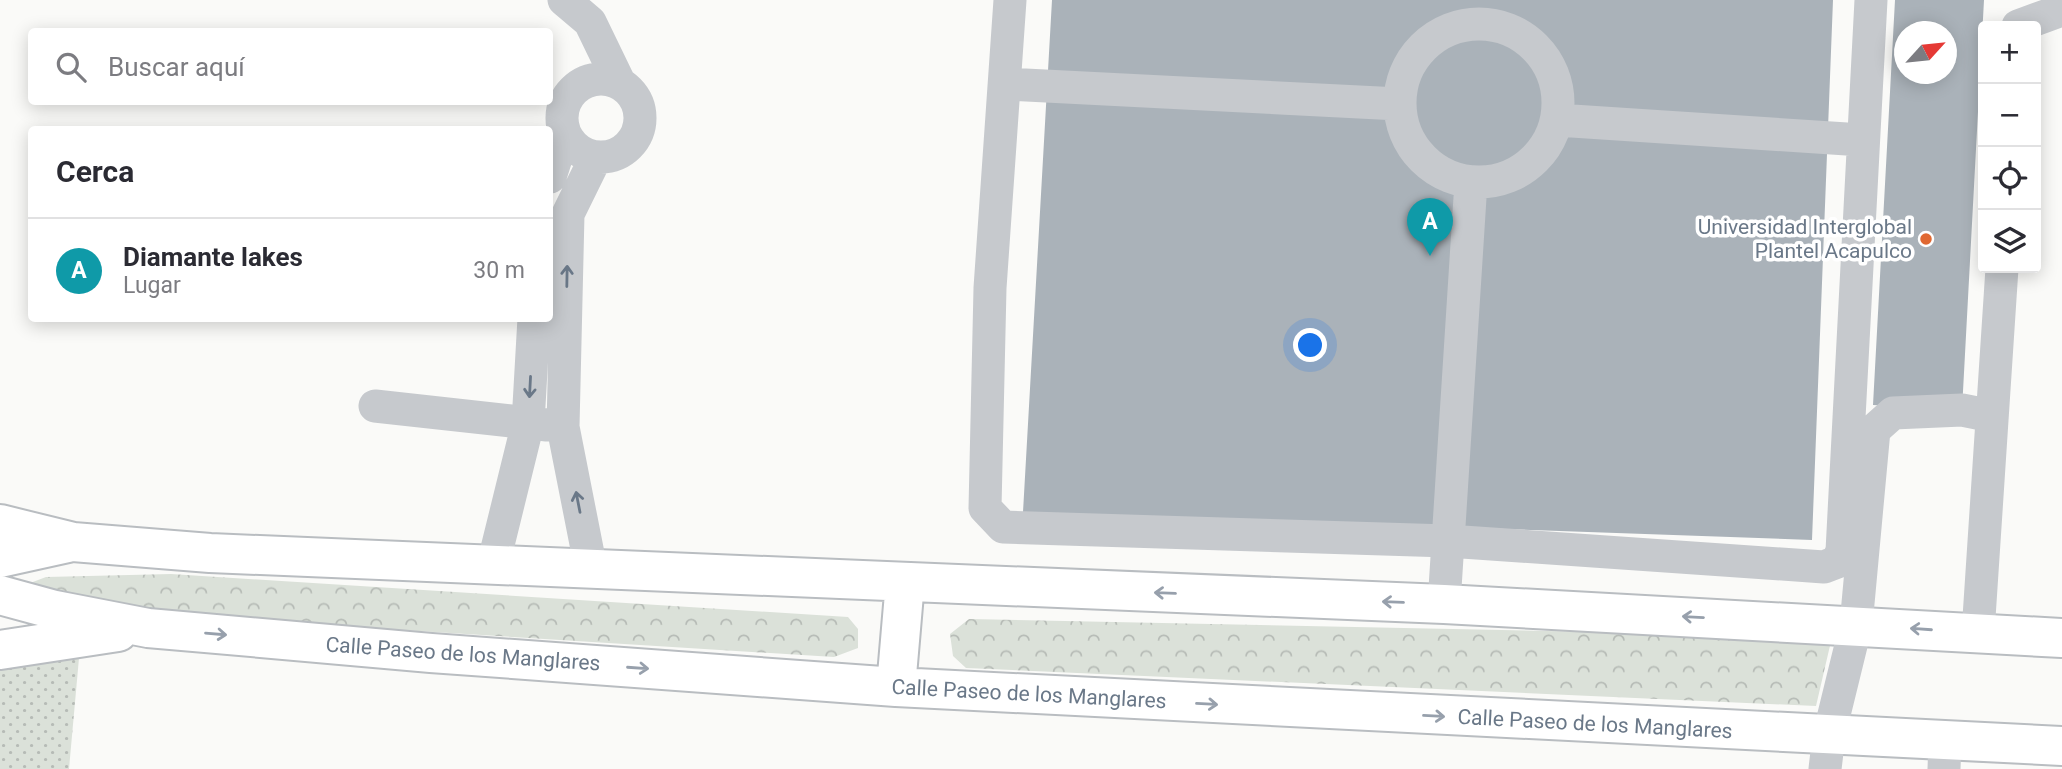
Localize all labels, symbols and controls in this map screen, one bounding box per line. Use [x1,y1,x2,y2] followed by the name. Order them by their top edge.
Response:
[1894,21,1957,84] north arrow
[1978,21,2041,273] map controls
[1978,21,2041,84] button: +
[28,28,553,105] search box
[52,48,90,86] icon: search
[108,52,245,82] text: Buscar aquí
[1978,84,2041,147] button: −
[1978,147,2041,210] button: locate
[56,154,134,189] text: Cerca
[1407,198,1453,256] pin: A
[1978,210,2041,273] button: layers
[1698,215,1912,263] place label: Universidad Interglobal Plantel Acapulco
[1918,231,1934,247] marker: Universidad Interglobal Plantel Acapulco
[123,242,303,272] text: Diamante lakes
[71,257,87,284] text: A
[473,257,525,284] text: 30 m
[560,265,573,288] one-way arrow
[123,272,181,299] text: Lugar
[1293,328,1327,362] your location
[523,375,536,398] one-way arrow
[571,491,585,514] one-way arrow
[1154,586,1177,599] one-way arrow
[1381,595,1404,608] one-way arrow
[1682,610,1705,623] one-way arrow
[1910,622,1932,635] one-way arrow
[204,628,227,641] one-way arrow
[325,632,601,676] street label: Calle Paseo de los Manglares
[626,662,649,675] one-way arrow
[891,675,1167,713] street label: Calle Paseo de los Manglares
[1195,698,1218,711] one-way arrow
[1457,705,1733,743] street label: Calle Paseo de los Manglares
[1423,710,1446,723] one-way arrow

